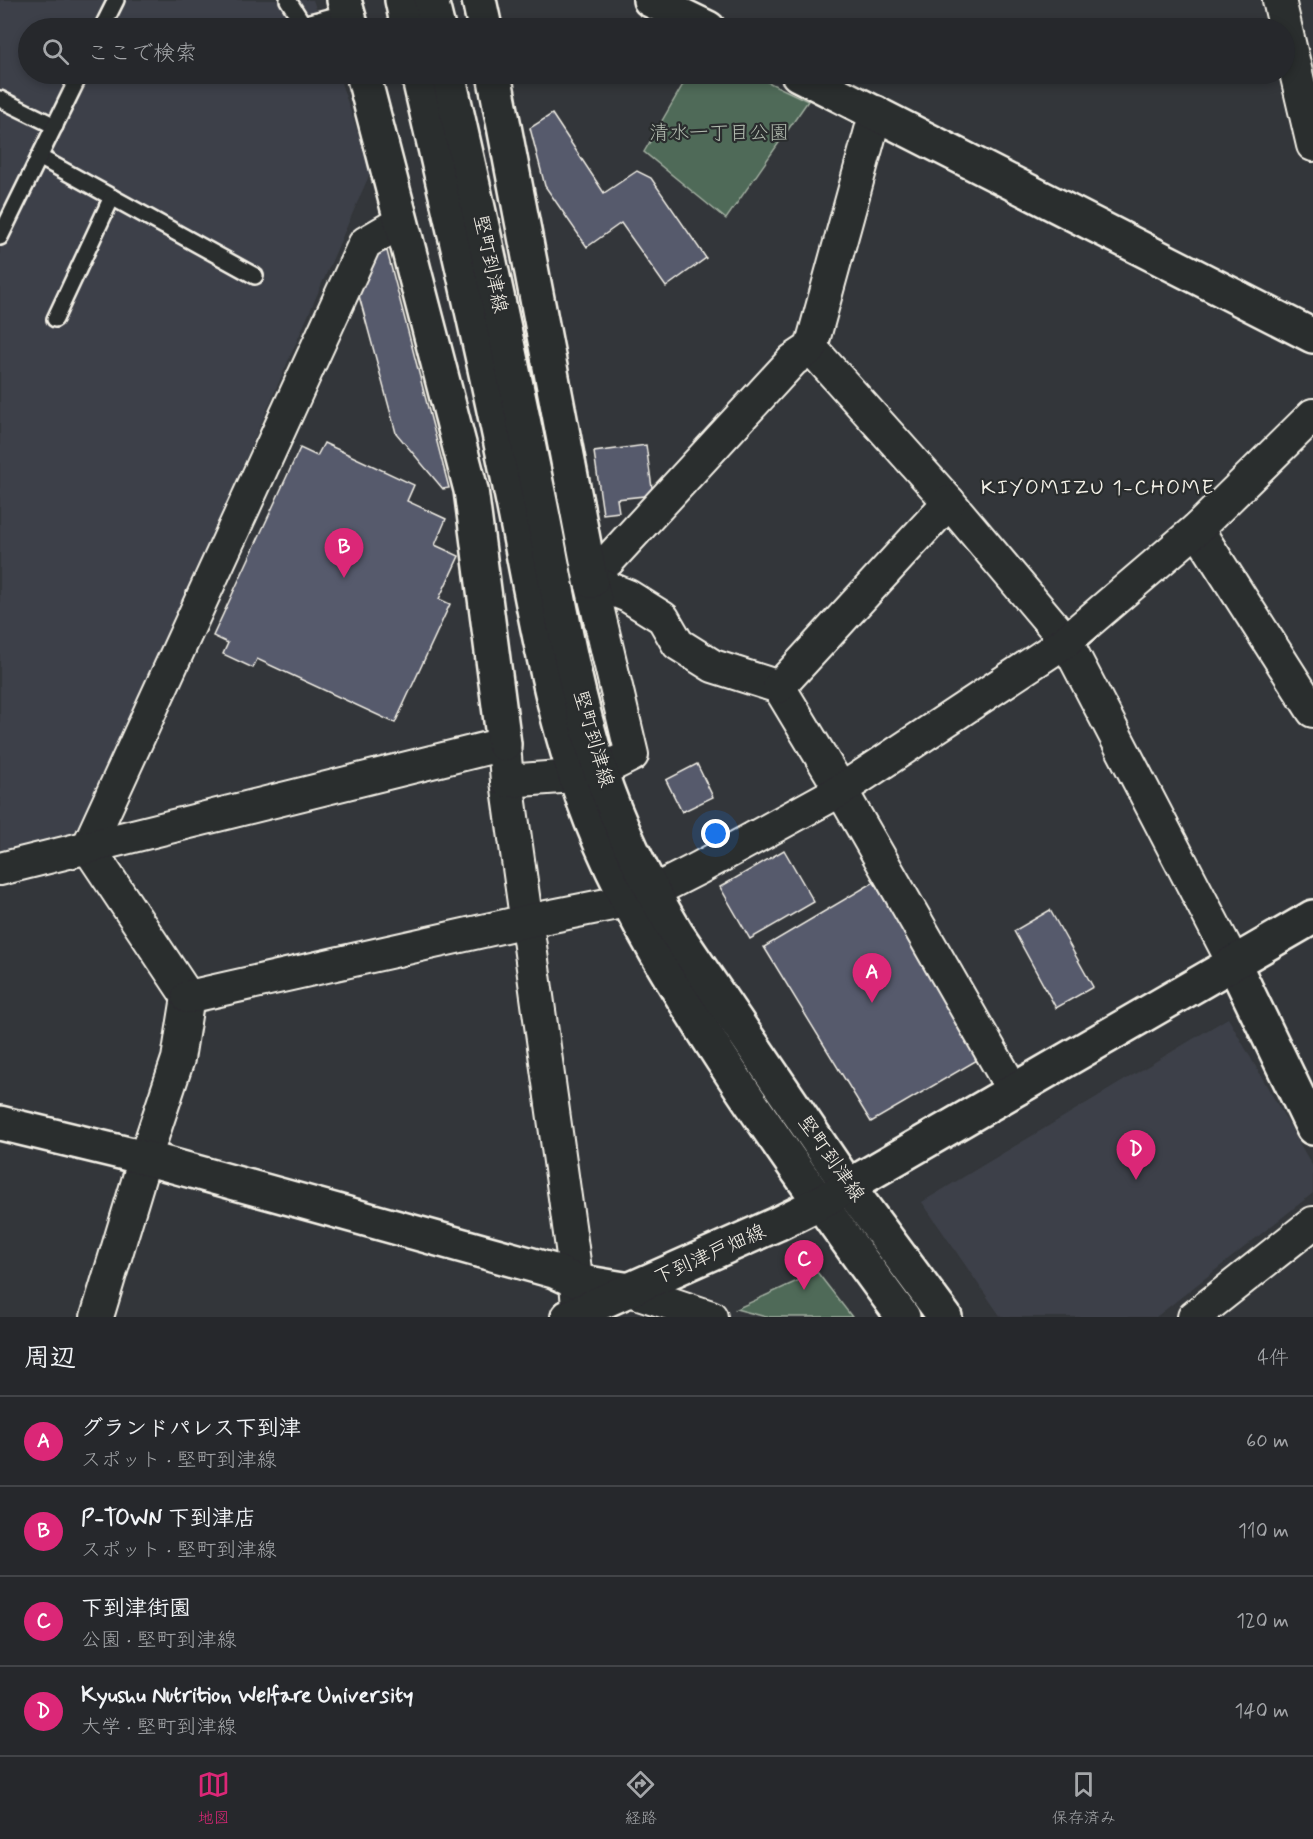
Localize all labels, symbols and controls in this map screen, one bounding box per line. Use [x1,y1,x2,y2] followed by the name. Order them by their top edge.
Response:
[18,18,1295,84] search box
[39,35,72,68] icon: search
[87,40,197,68] text: ここで検索
[649,120,789,147] park label: 清水一丁目公園
[466,212,514,316] street label: 堅町到津線
[981,474,1215,502] district label: KIYOMIZU 1-CHOME
[324,528,364,578] pin: B
[566,687,620,791] street label: 堅町到津線
[701,819,730,848] your location
[852,954,892,1003] pin: A
[791,1110,871,1208] street label: 堅町到津線
[1116,1130,1156,1180] pin: D
[650,1218,770,1292] street label: 下到津戸畑線
[784,1240,824,1290] pin: C
[24,1342,76,1376] text: 周辺
[1257,1345,1289,1372] text: 4件
[81,1415,301,1443] text: グランドパレス下到津
[37,1428,50,1455] text: A
[1246,1428,1289,1455] text: 60 m
[81,1447,276,1474] text: スポット · 堅町到津線
[81,1505,256,1533] text: P-TOWN 下到津店
[37,1518,50,1545] text: B
[1238,1518,1289,1545] text: 110 m
[81,1537,276,1564] text: スポット · 堅町到津線
[81,1595,191,1623] text: 下到津街園
[36,1608,51,1635] text: C
[1236,1608,1289,1635] text: 120 m
[81,1627,236,1654] text: 公園 · 堅町到津線
[81,1682,413,1710] text: Kyushu Nutrition Welfare University
[37,1698,50,1725] text: D
[1235,1698,1289,1725] text: 140 m
[81,1714,236,1741] text: 大学 · 堅町到津線
[197,1768,230,1829] tab: 地図
[624,1768,657,1829] tab: 経路
[1052,1768,1116,1829] tab: 保存済み

